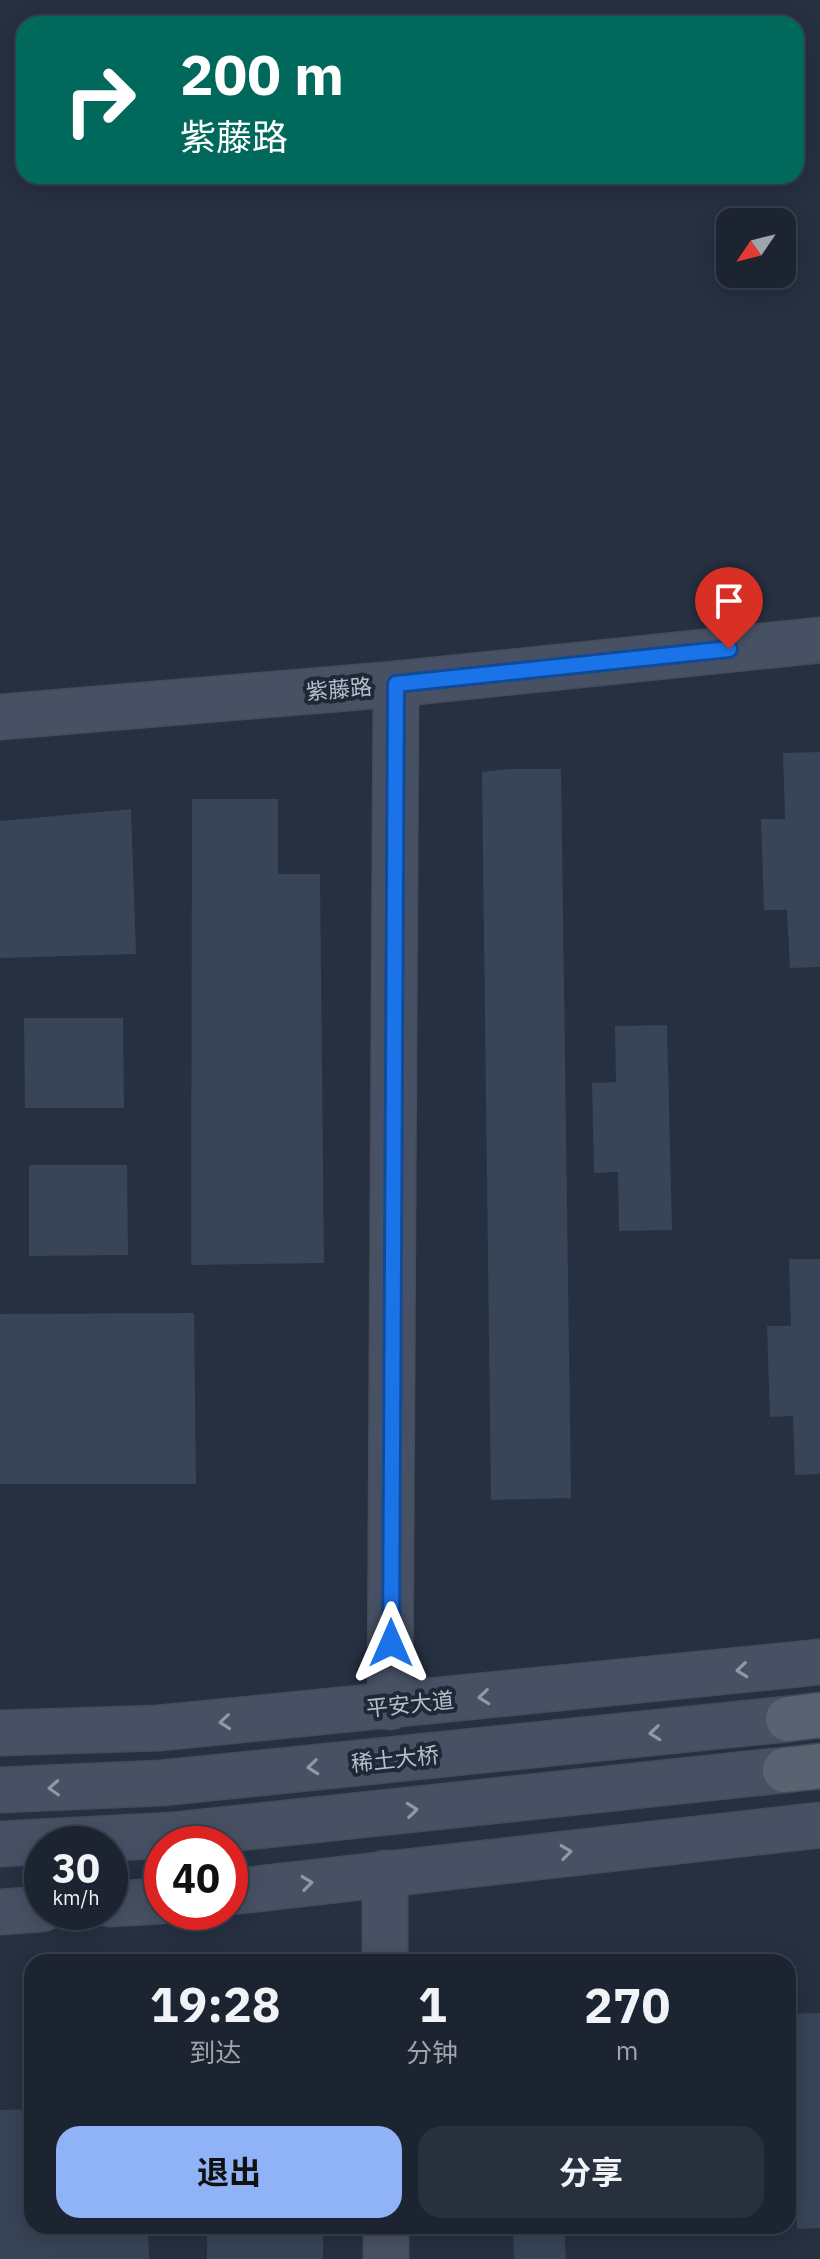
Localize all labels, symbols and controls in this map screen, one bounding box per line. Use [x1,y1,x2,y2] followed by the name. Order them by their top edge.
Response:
[180,38,344,110] text: 200 m
[48,48,152,152] icon: right
[180,113,288,160] text: 紫藤路
[716,208,796,288] north arrow
[716,208,796,288] map controls
[695,567,763,649] pin
[707,579,751,623] icon: arrive
[305,671,373,706] street label: 紫藤路
[349,1601,433,1685] position arrow
[735,1661,748,1678] one-way arrow
[365,1684,455,1723] street label: 平安大道
[477,1688,490,1705] one-way arrow
[218,1713,231,1730] one-way arrow
[648,1724,661,1741] one-way arrow
[350,1739,440,1778] street label: 稀土大桥
[306,1759,319,1776] one-way arrow
[47,1779,60,1796] one-way arrow
[406,1801,419,1818] one-way arrow
[144,1826,248,1930] speed limit sign: 40
[52,1842,100,1894] text: 30
[560,1844,573,1861] one-way arrow
[301,1874,314,1891] one-way arrow
[52,1884,100,1911] text: km/h
[150,1973,281,2035] text: 19:28
[418,1973,447,2035] text: 1
[584,1974,670,2036] text: 270
[616,2033,638,2067] text: m
[189,2035,241,2069] text: 到达
[406,2035,458,2069] text: 分钟
[56,2126,402,2218] button: 退出
[418,2126,764,2218] button: 分享

